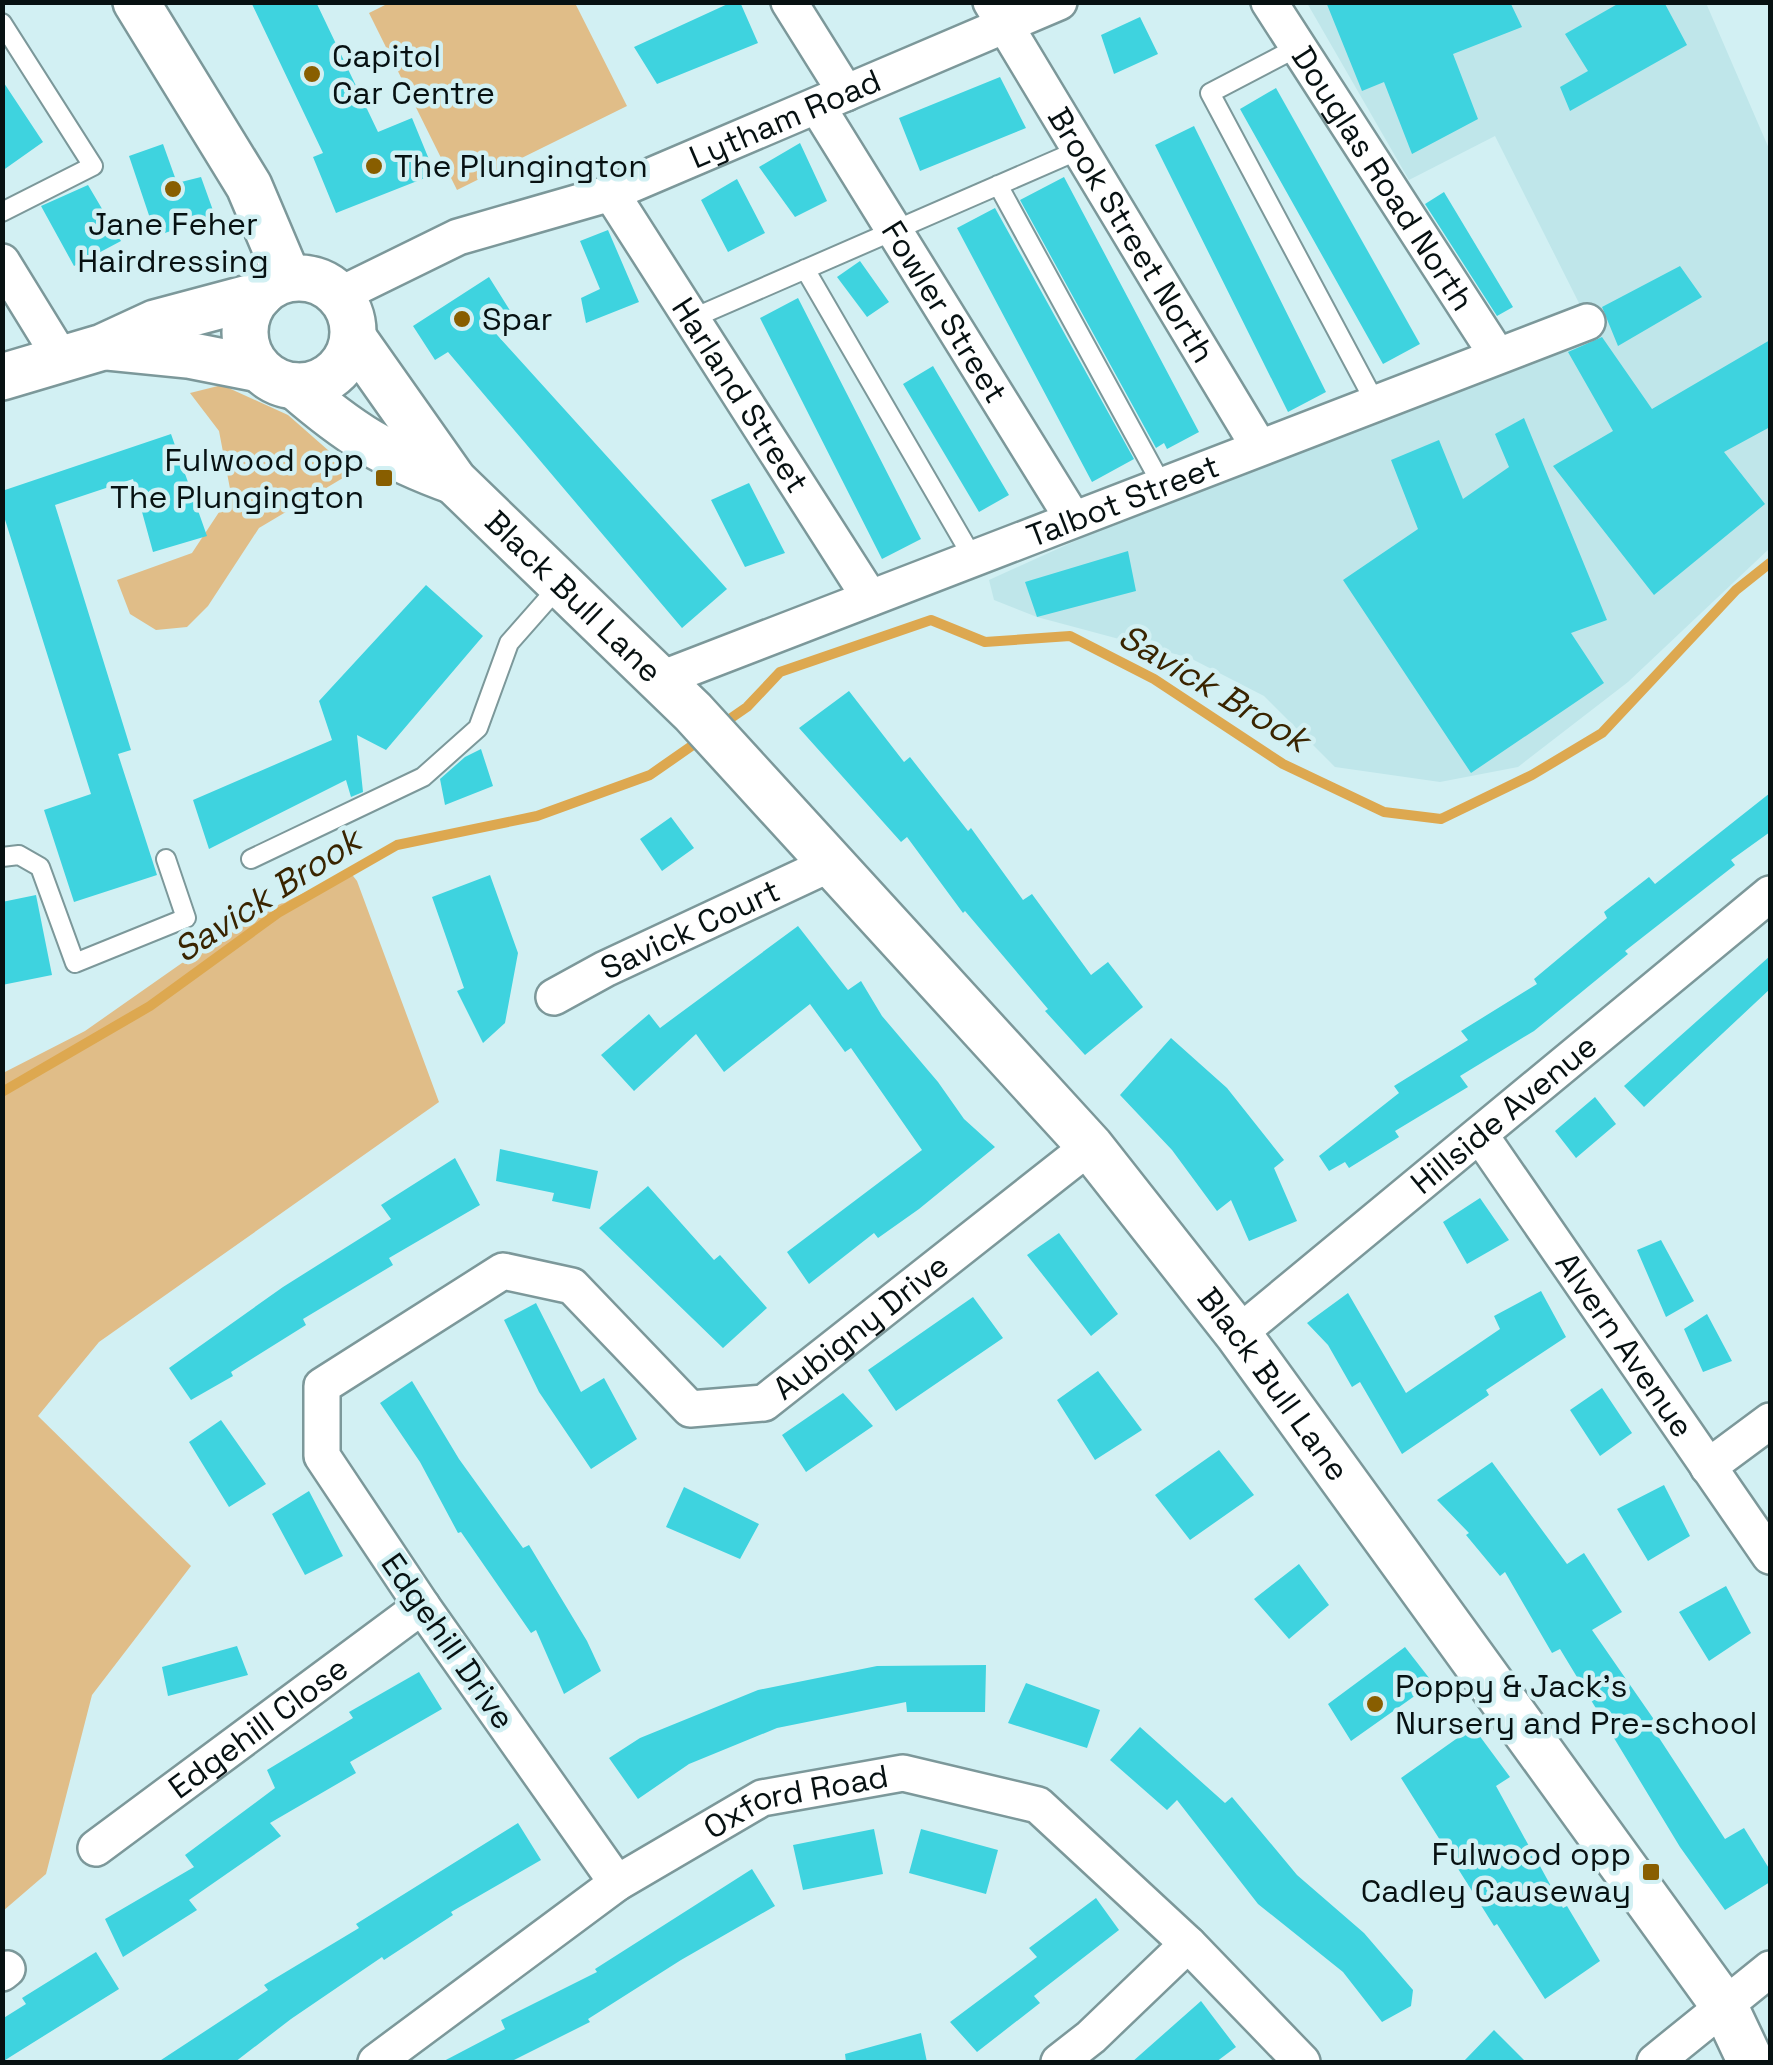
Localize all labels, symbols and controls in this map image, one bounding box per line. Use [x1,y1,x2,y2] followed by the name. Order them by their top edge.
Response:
[332,36,495,113] place label: Capitol Car Centre
[1283,39,1483,318] street label: Douglas Road North
[683,60,887,177] street label: Lytham Road
[301,63,323,85] marker: Capitol Car Centre
[1039,100,1224,370] street label: Brook Street North
[394,146,648,186] place label: The Plungington
[363,155,385,177] marker: The Plungington
[162,178,184,200] marker: Jane Feher Hairdressing
[77,204,269,281] place label: Jane Feher Hairdressing
[873,213,1016,410] street label: Fowler Street
[663,290,818,500] street label: Harland Street
[482,299,553,339] place label: Spar
[451,308,473,330] marker: Spar
[110,440,364,517] place label: Fulwood opp The Plungington
[1021,446,1225,556] street label: Talbot Street
[373,467,395,489] marker: Fulwood opp The Plungington
[477,502,670,691] street label: Black Bull Lane
[1111,614,1321,764] water label: Savick Brook
[165,816,372,972] water label: Savick Brook
[594,870,786,988] street label: Savick Court
[1403,1026,1605,1203] street label: Hillside Avenue
[765,1245,957,1408] street label: Aubigny Drive
[1547,1245,1702,1445] street label: Alvern Avenue
[1189,1279,1358,1489] street label: Black Bull Lane
[372,1545,524,1737] street label: Edgehill Drive
[161,1648,356,1807] street label: Edgehill Close
[1395,1666,1757,1743] place label: Poppy & Jack's Nursery and Pre-school
[1364,1693,1386,1715] marker: Poppy & Jack's Nursery and Pre-school
[696,1756,891,1848] street label: Oxford Road
[1361,1834,1631,1911] place label: Fulwood opp Cadley Causeway
[1640,1861,1662,1883] marker: Fulwood opp Cadley Causeway

